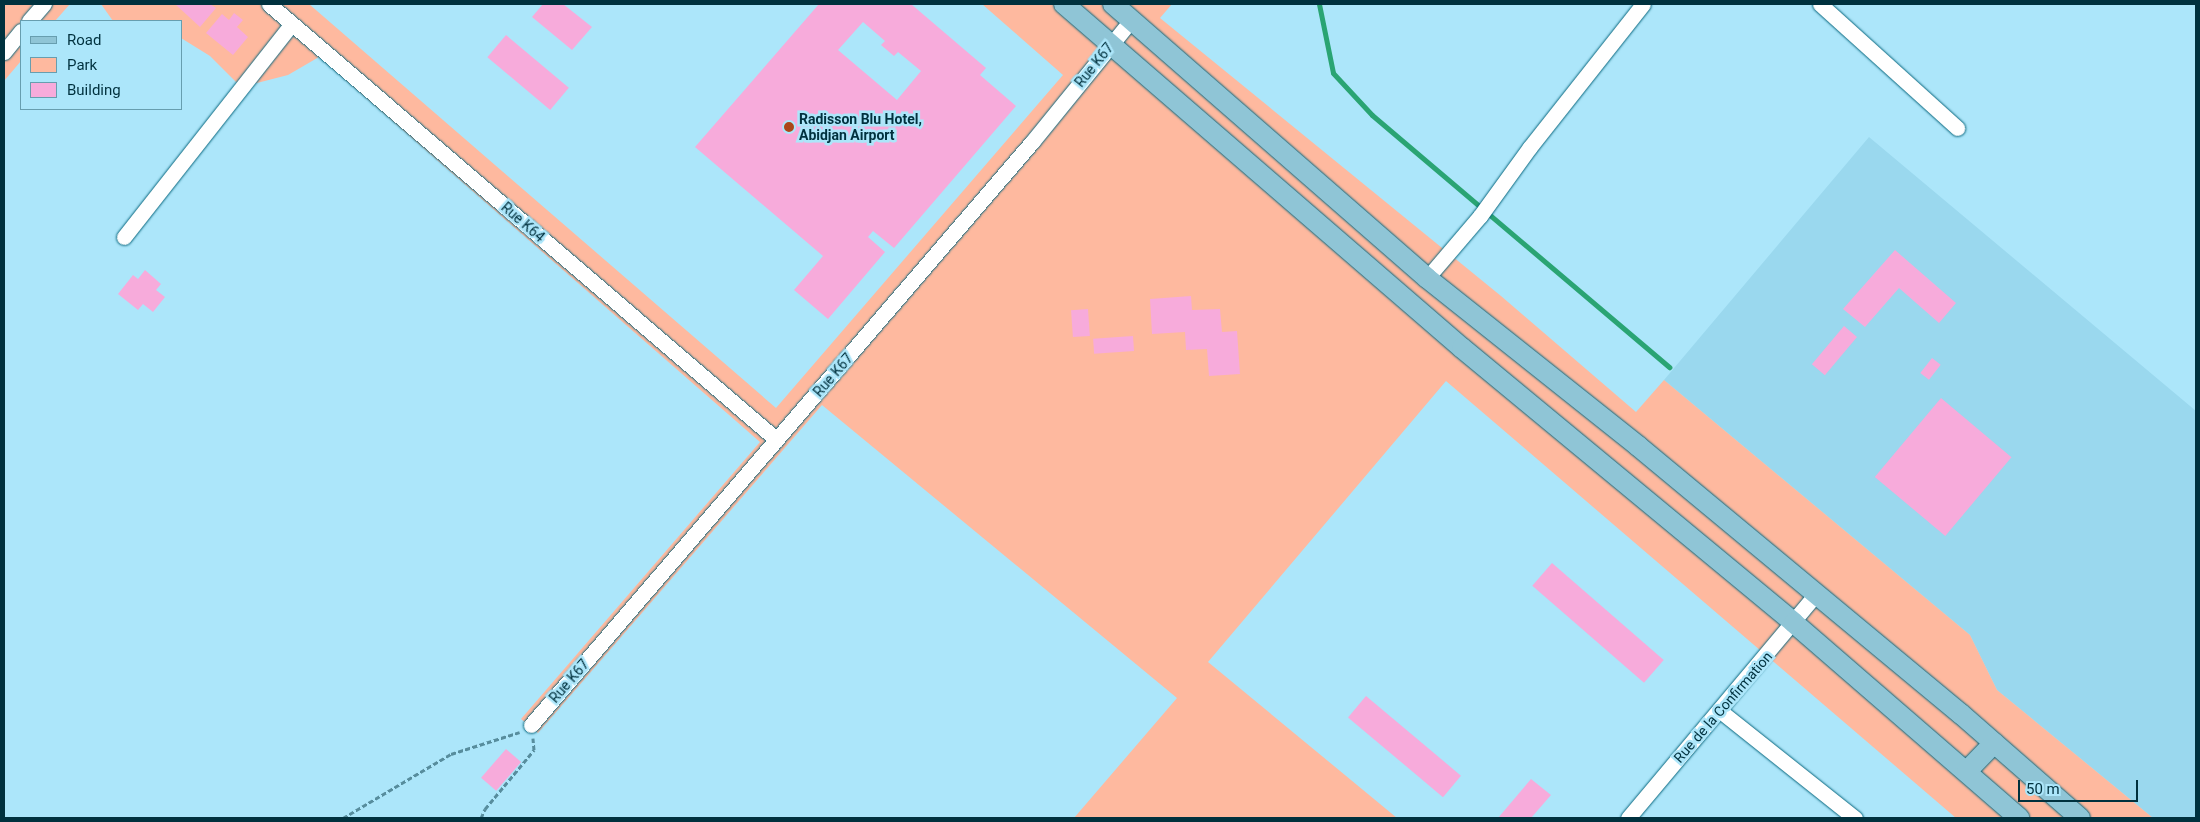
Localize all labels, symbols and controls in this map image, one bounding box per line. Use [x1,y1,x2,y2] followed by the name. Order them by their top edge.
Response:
[20,20,182,110] legend
[67,31,101,49] text: Road
[1071,40,1117,90] street label: Rue K67
[67,56,97,74] text: Park
[67,81,121,99] text: Building
[799,111,922,144] place label: Radisson Blu Hotel, Abidjan Airport
[783,121,795,133] marker: Radisson Blu Hotel, Abidjan Airport
[498,199,548,245] street label: Rue K64
[810,350,856,400] street label: Rue K67
[1670,648,1776,766] street label: Rue de la Confirmation
[546,656,592,706] street label: Rue K67
[2020,770,2140,802] scale bar
[2026,780,2060,798] text: 50 m

